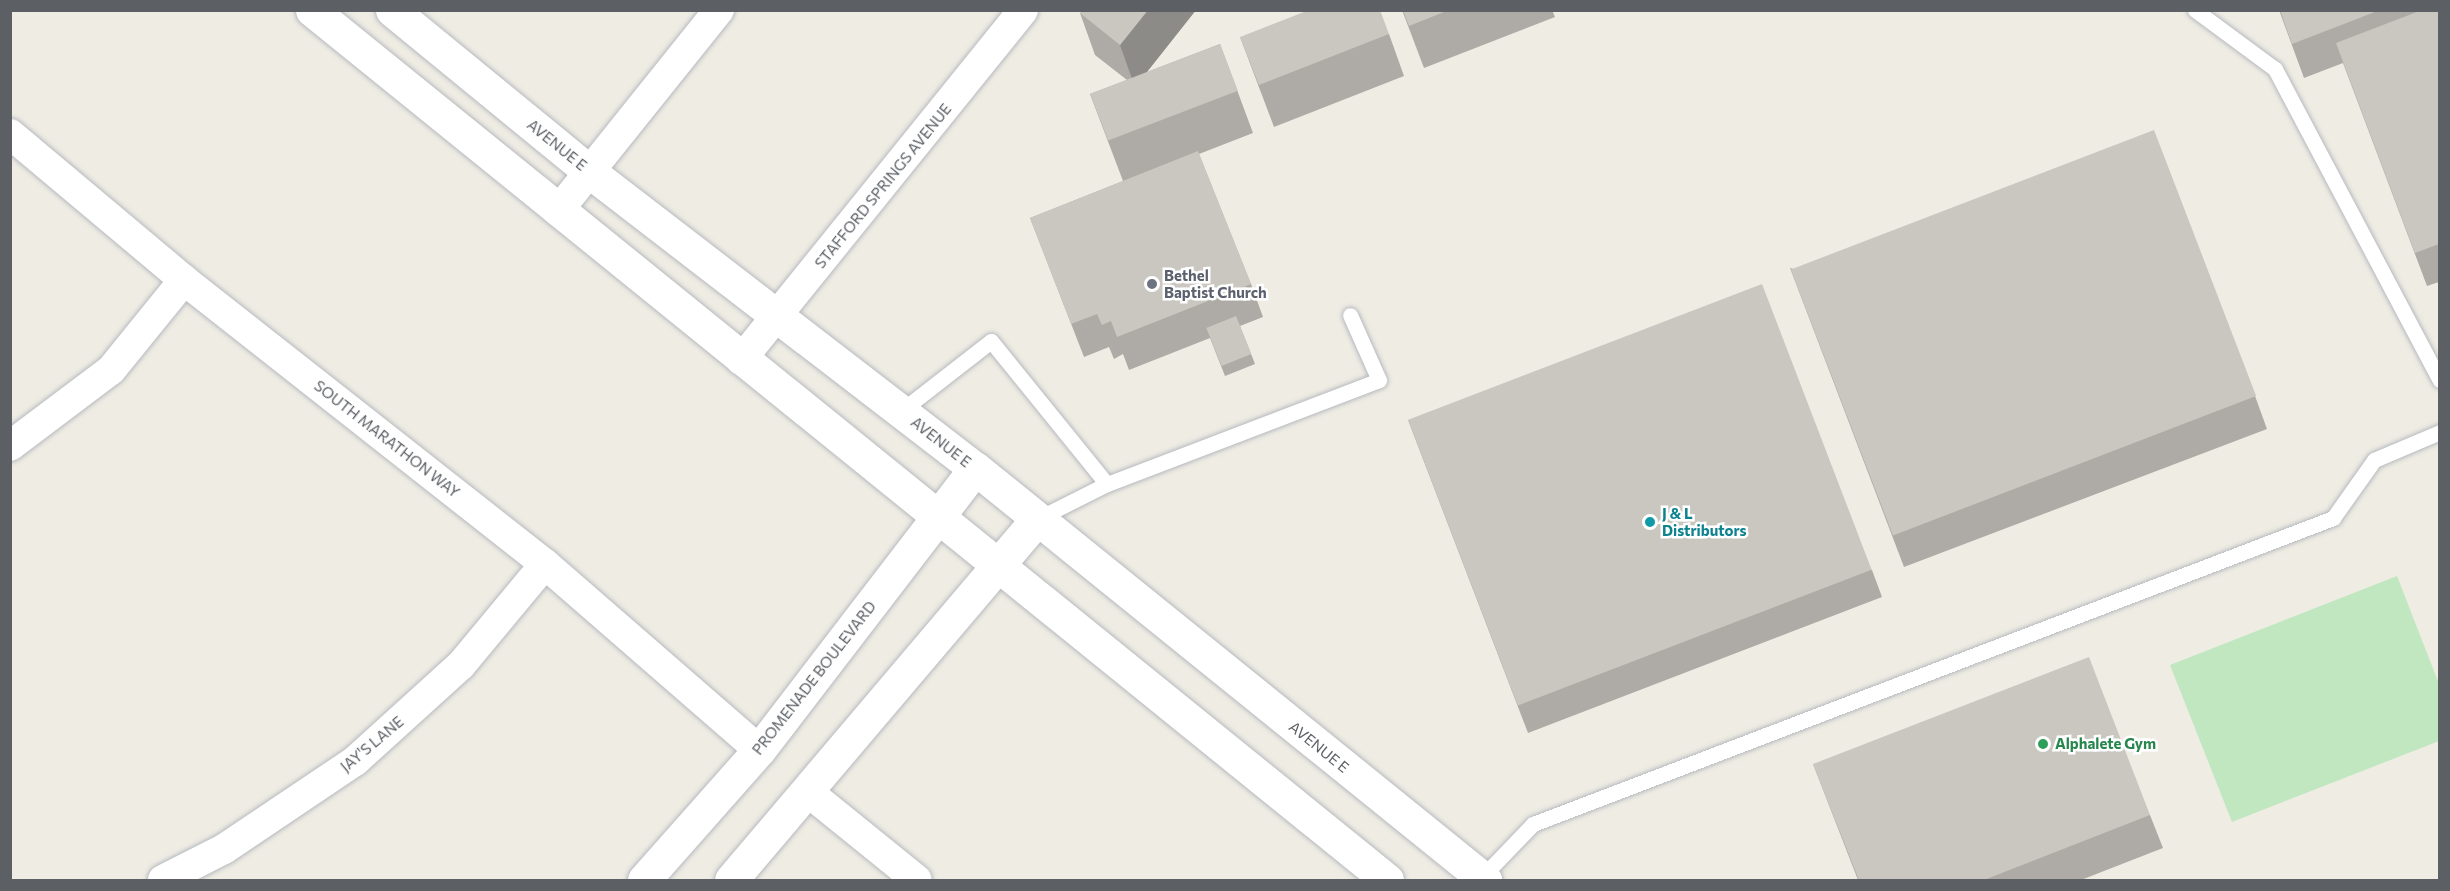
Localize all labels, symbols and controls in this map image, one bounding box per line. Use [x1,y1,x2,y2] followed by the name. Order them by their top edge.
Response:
[811,100,955,272] street label: STAFFORD SPRINGS AVENUE
[524,116,590,174] street label: AVENUE E
[1164,266,1267,301] place label: Bethel Baptist Church
[1145,277,1159,291] marker: Bethel Baptist Church
[311,377,463,501] street label: SOUTH MARATHON WAY
[907,413,975,471] street label: AVENUE E
[1662,504,1746,539] place label: J & L Distributors
[1643,515,1657,529] marker: J & L Distributors
[748,598,880,758] street label: PROMENADE BOULEVARD
[337,712,407,776] street label: JAY'S LANE
[1286,718,1352,776] street label: AVENUE E
[2055,735,2156,753] place label: Alphalete Gym
[2036,737,2050,751] marker: Alphalete Gym

